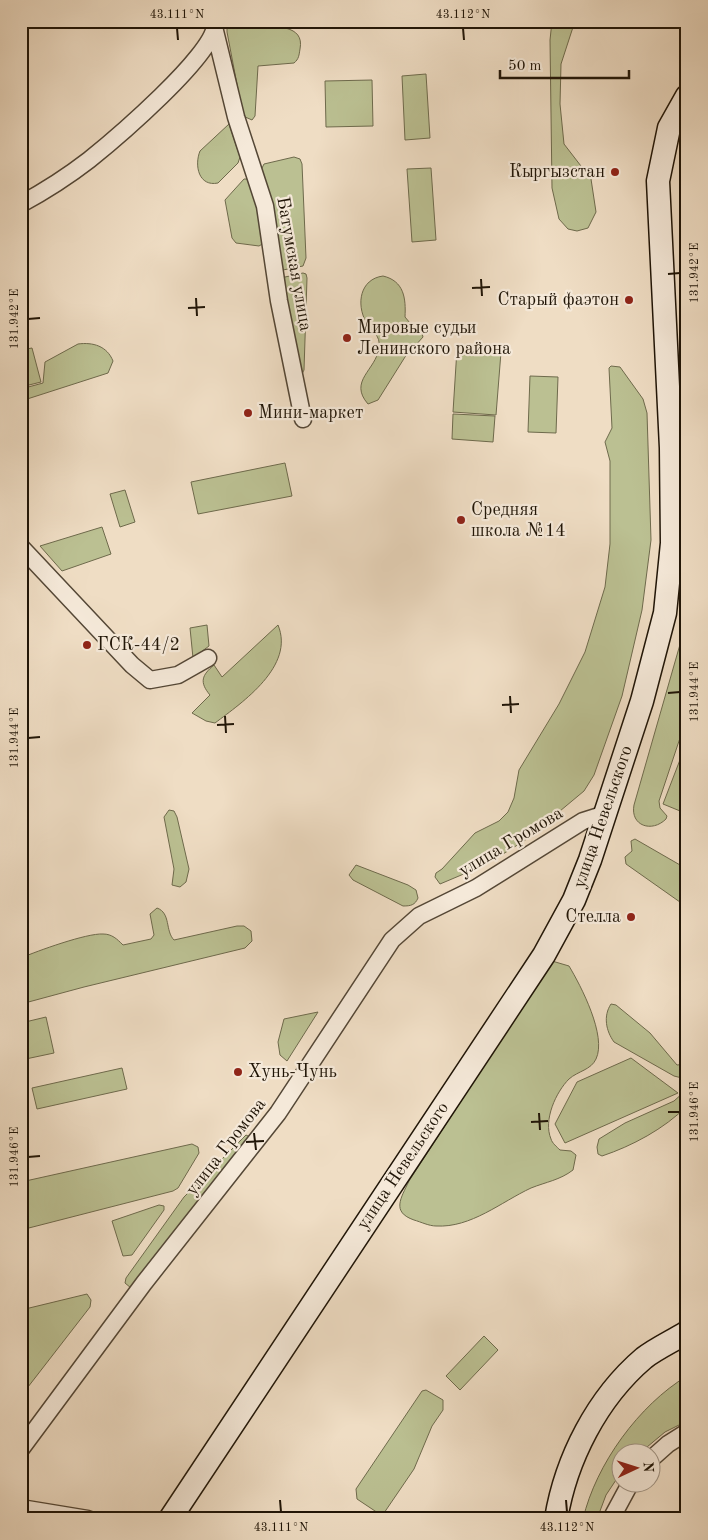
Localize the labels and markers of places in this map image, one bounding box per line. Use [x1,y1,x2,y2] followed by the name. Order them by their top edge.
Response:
[509,163,605,181] place label: Кыргызстан
[609,166,621,178] marker: Кыргызстан
[497,291,619,310] place label: Старый фаэтон
[623,294,635,306] marker: Старый фаэтон
[357,319,511,358] place label: Мировые судьи Ленинского района
[341,332,353,344] marker: Мировые судьи Ленинского района
[258,404,363,422] place label: Мини-маркет
[242,407,254,419] marker: Мини-маркет
[471,501,566,540] place label: Средняя школа №14
[455,514,467,526] marker: Средняя школа №14
[97,636,180,654] place label: ГСК-44/2
[81,639,93,651] marker: ГСК-44/2
[565,908,621,926] place label: Стелла
[625,911,637,923] marker: Стелла
[248,1063,337,1081] place label: Хунь-Чунь
[232,1066,244,1078] marker: Хунь-Чунь

